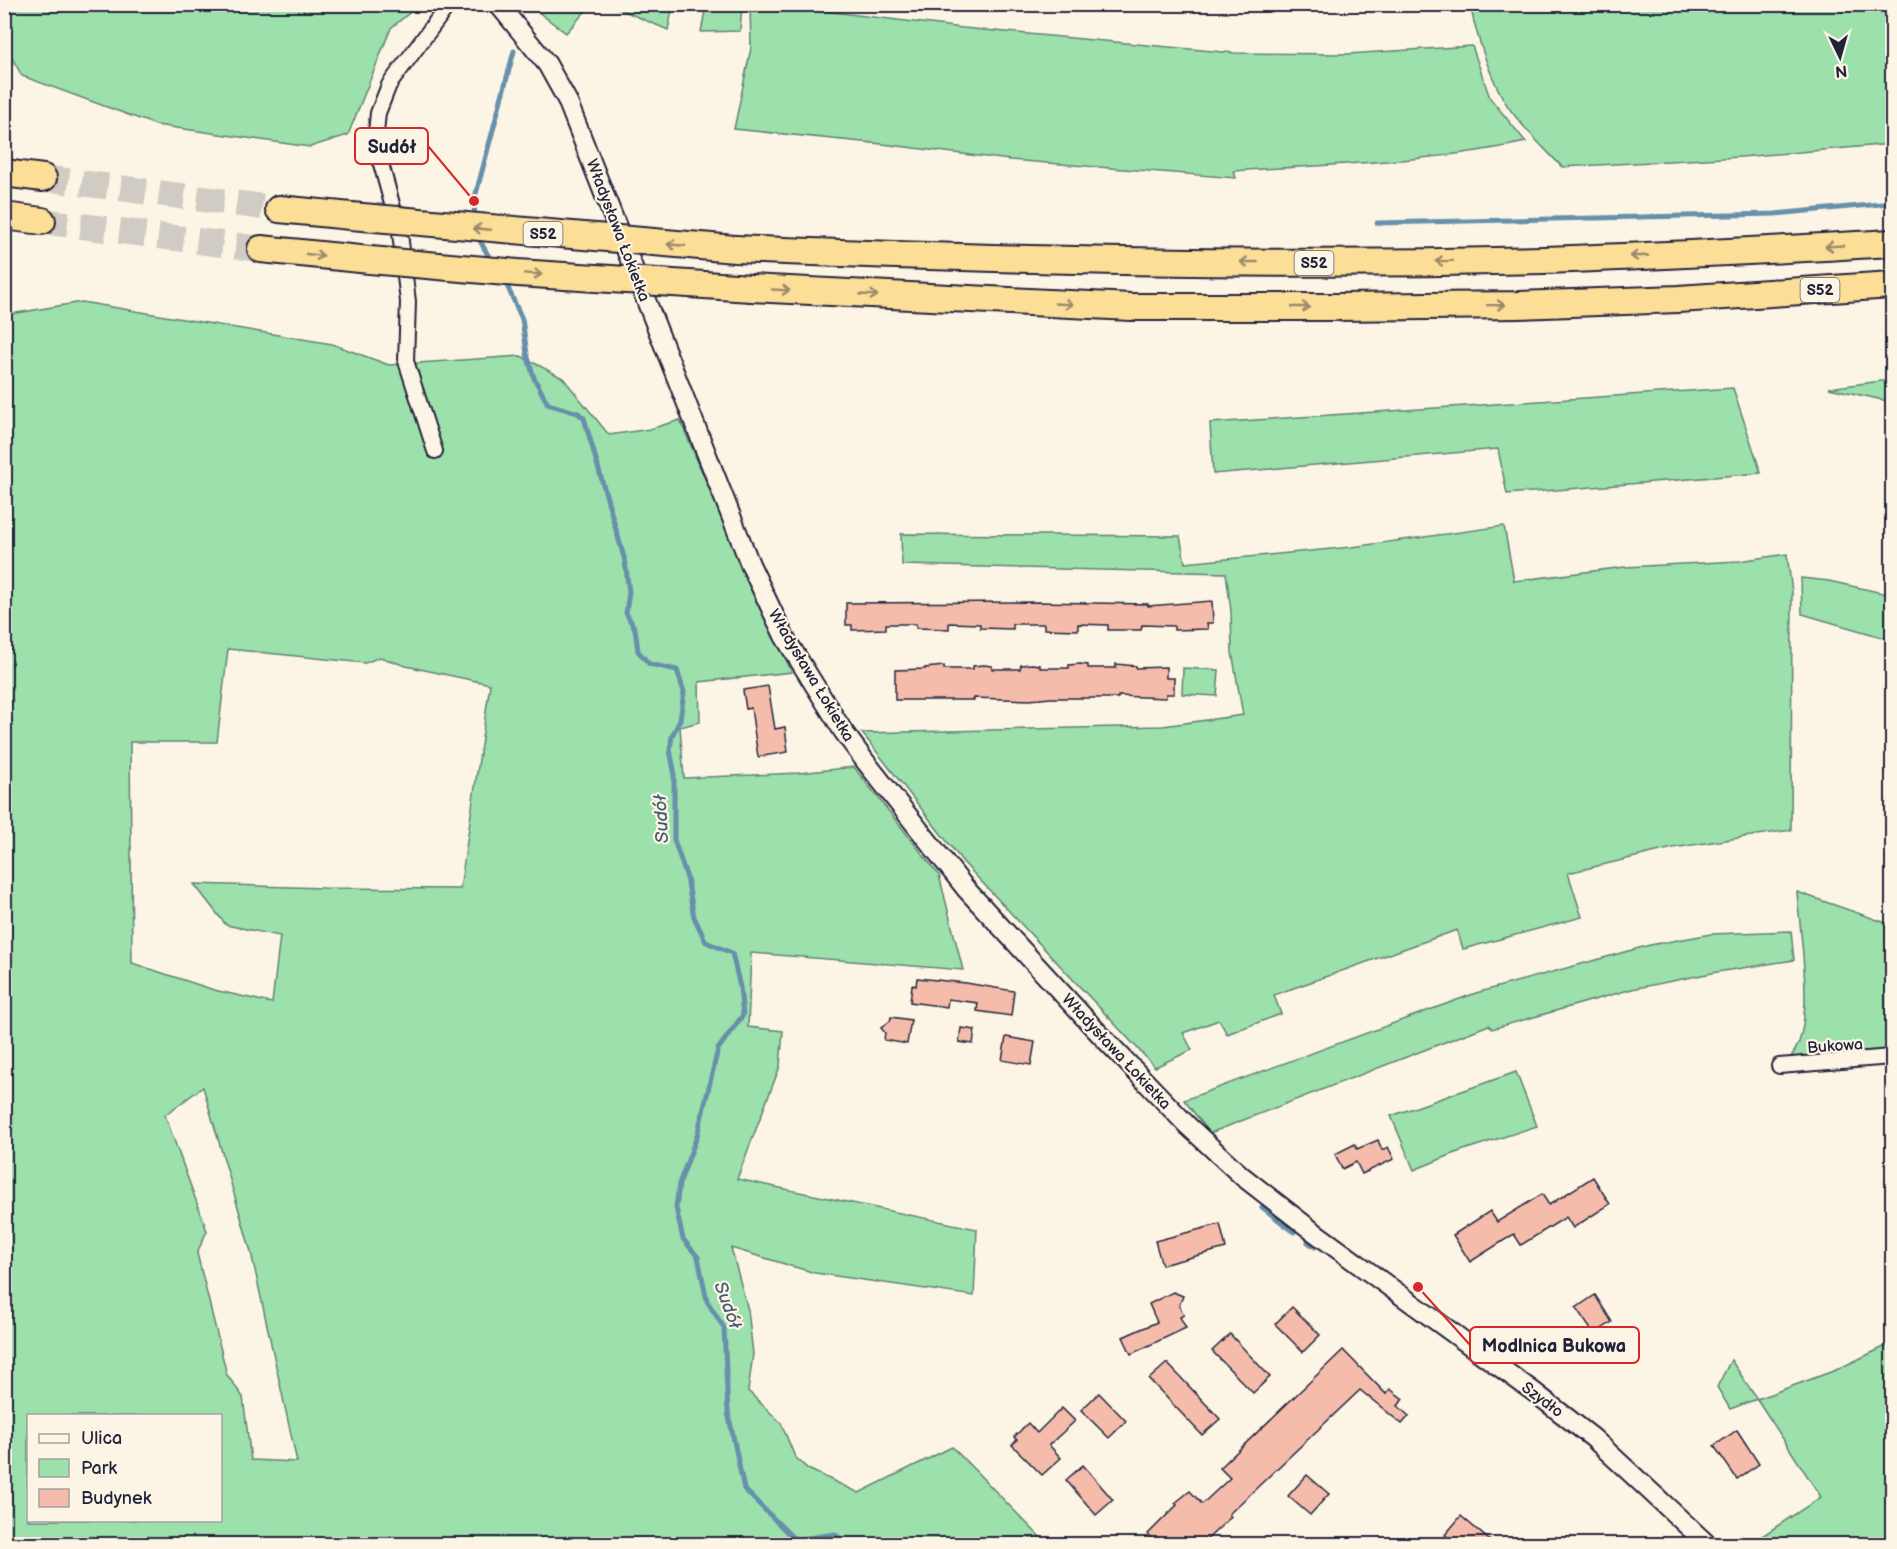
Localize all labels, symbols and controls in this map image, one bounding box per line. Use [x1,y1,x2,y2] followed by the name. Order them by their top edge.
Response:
[1810,27,1870,87] north arrow
[1834,60,1848,80] text: N
[355,128,428,164] callout: Sudół
[368,137,416,158] text: Sudół
[582,157,654,305] street label: Władysława Łokietka
[524,222,562,246] road number: S52
[472,223,492,234] one-way arrow
[667,239,687,250] one-way arrow
[1825,241,1845,252] one-way arrow
[305,250,325,261] one-way arrow
[1630,250,1650,262] one-way arrow
[1294,251,1334,275] road number: S52
[1435,255,1455,267] one-way arrow
[1240,256,1260,268] one-way arrow
[522,269,542,280] one-way arrow
[1800,278,1840,302] road number: S52
[770,285,790,296] one-way arrow
[859,289,879,300] one-way arrow
[1053,298,1073,309] one-way arrow
[1485,299,1505,311] one-way arrow
[1290,301,1310,313] one-way arrow
[764,606,858,745] street label: Władysława Łokietka
[650,793,673,844] water label: Sudół
[1057,990,1174,1114] street label: Władysława Łokietka
[1806,1035,1864,1058] street label: Bukowa
[709,1279,746,1333] water label: Sudół
[1470,1327,1639,1363] callout: Modlnica Bukowa
[1482,1336,1626,1357] text: Modlnica Bukowa
[1517,1378,1567,1422] street label: Szydło
[27,1414,222,1522] legend
[81,1428,122,1449] text: Ulica
[81,1458,117,1479] text: Park
[81,1488,152,1509] text: Budynek

